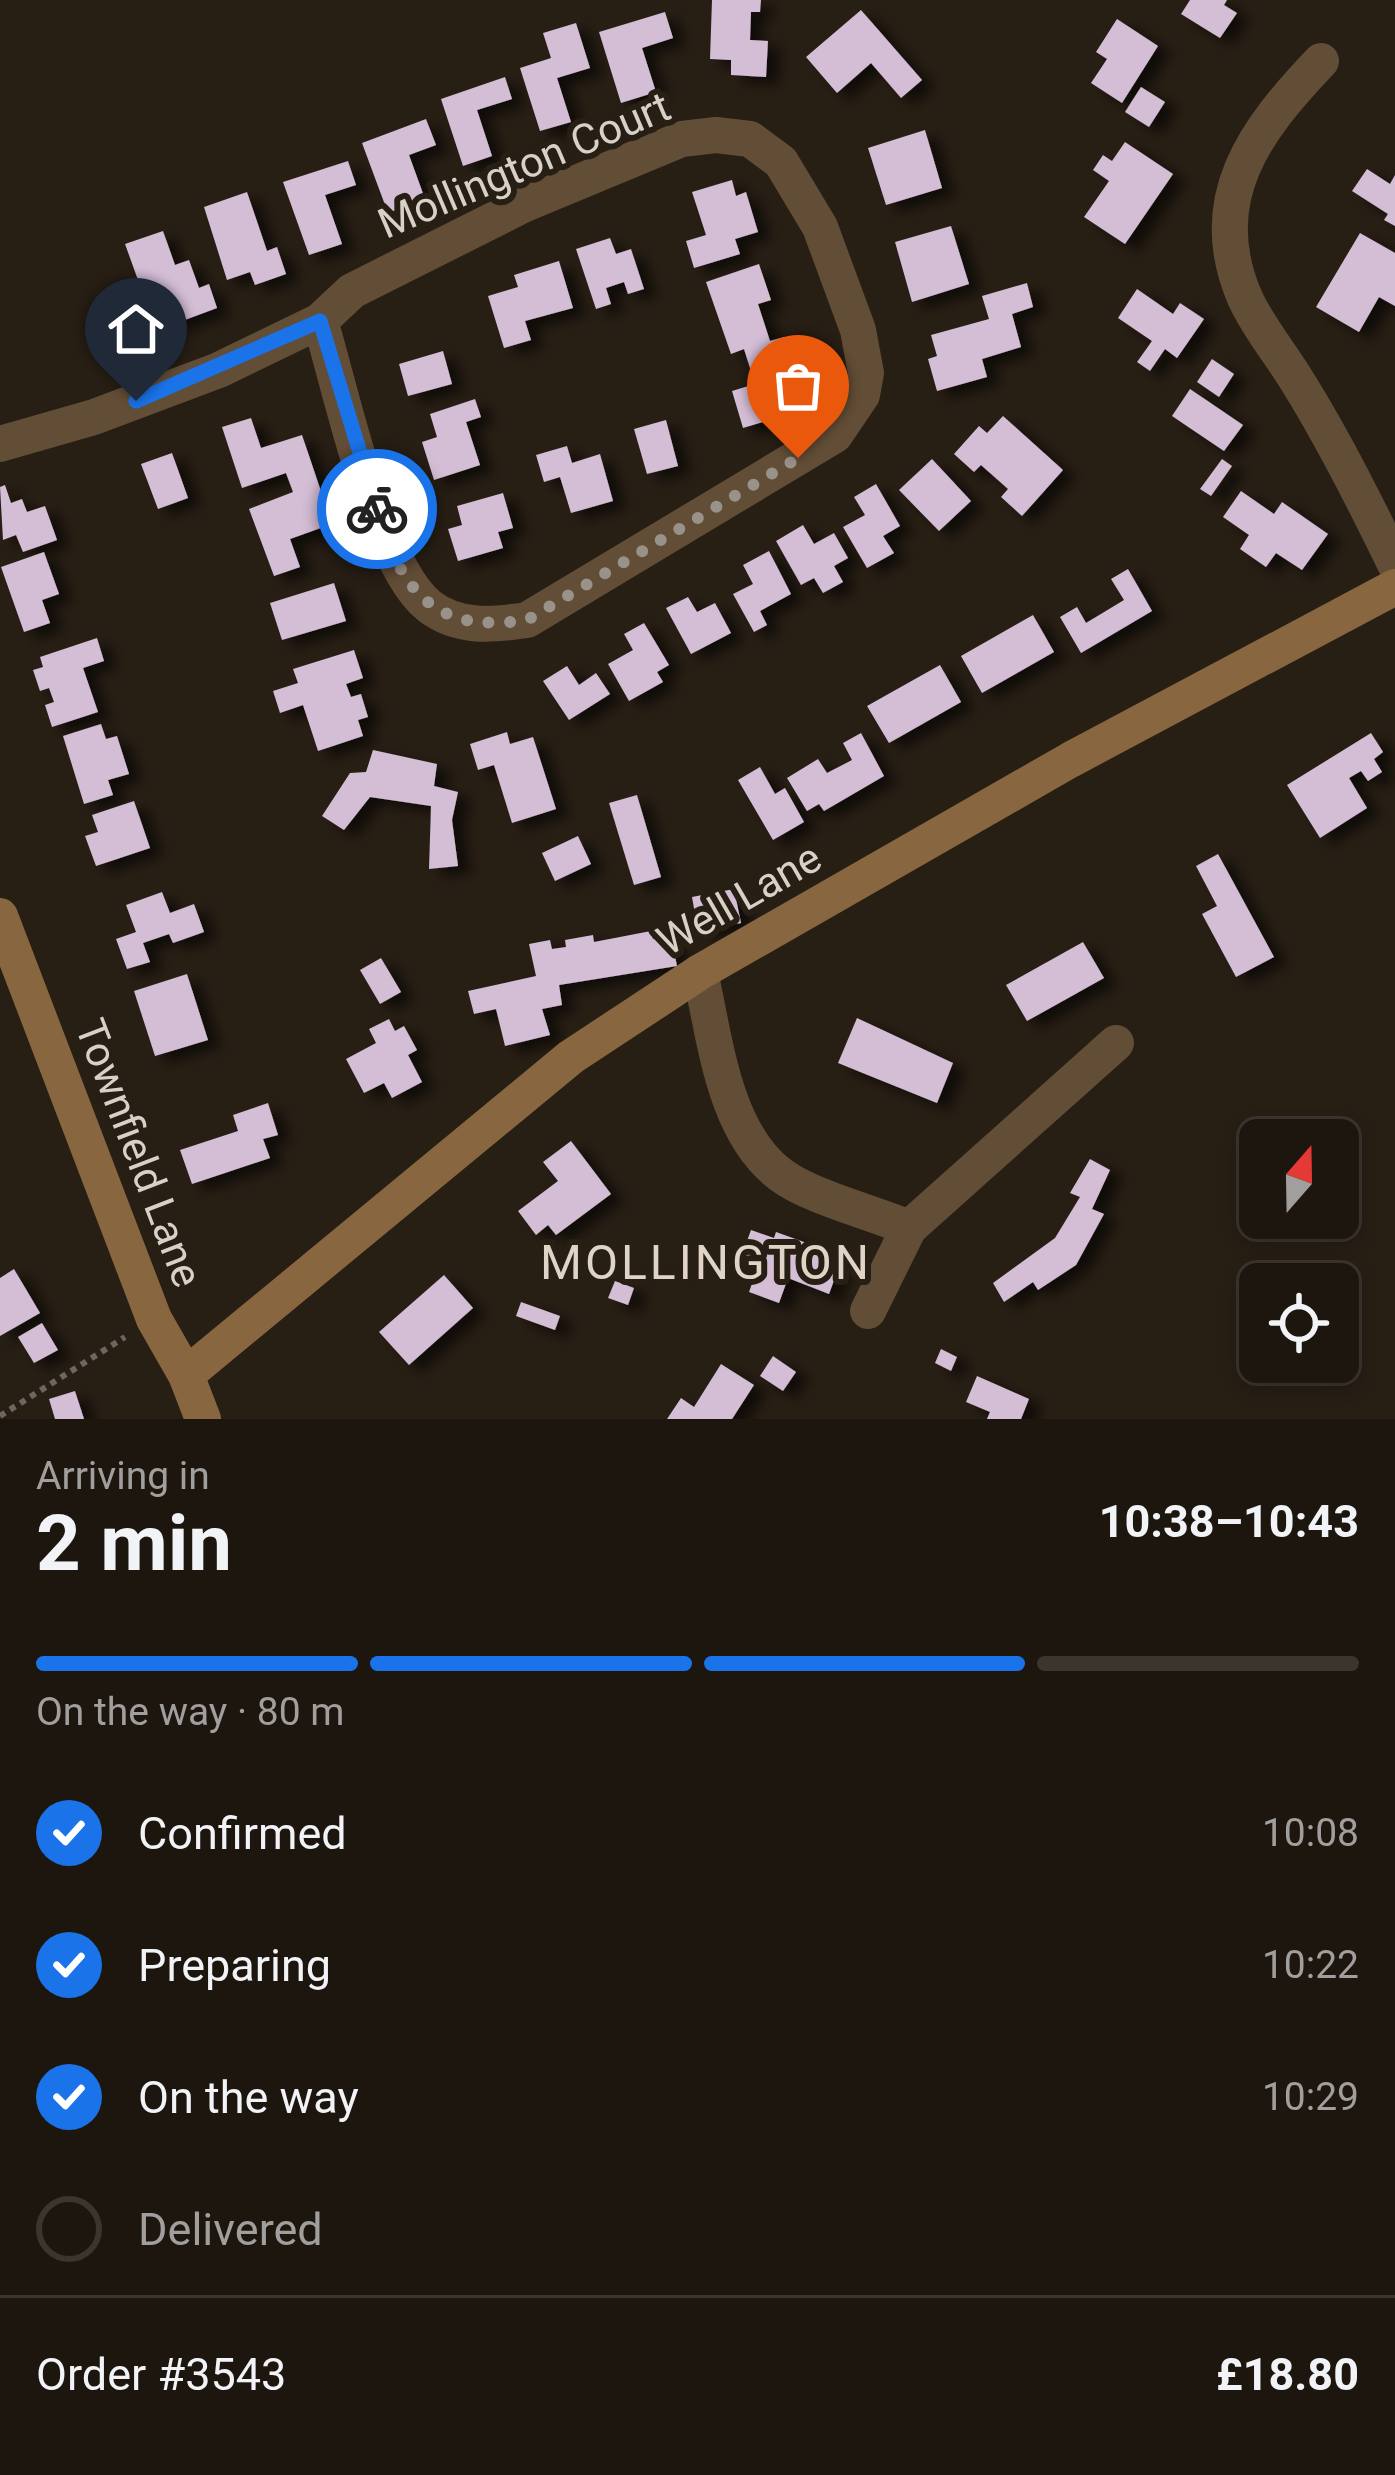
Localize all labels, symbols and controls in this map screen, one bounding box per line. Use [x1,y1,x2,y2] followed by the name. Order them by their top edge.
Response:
[371,81,677,249] street label: Mollington Court
[85,278,187,401] pin
[103,296,169,362] icon: home
[747,335,849,458] pin
[765,353,831,419] icon: bag
[317,449,437,569] courier
[344,476,410,542] icon: bike
[649,833,829,965] street label: Well Lane
[65,1012,213,1294] street label: Townfield Lane
[1239,1119,1359,1239] north arrow
[1239,1119,1359,1383] map controls
[540,1234,872,1291] district label: MOLLINGTON
[1239,1263,1359,1383] button: locate
[36,1453,210,1499] text: Arriving in
[1099,1495,1359,1548] text: 10:38–10:43
[36,1498,232,1589] text: 2 min
[36,1689,345,1735] text: On the way · 80 m
[36,1800,102,1866] icon: check
[138,1807,347,1860] text: Confirmed
[1262,1810,1359,1856] text: 10:08
[36,1932,102,1998] icon: check
[138,1939,331,1992] text: Preparing
[1262,1942,1359,1988] text: 10:22
[36,2064,102,2130] icon: check
[138,2071,359,2124] text: On the way
[1262,2074,1359,2120] text: 10:29
[138,2203,323,2256] text: Delivered
[36,2348,286,2401] text: Order #3543
[1216,2348,1359,2401] text: £18.80

